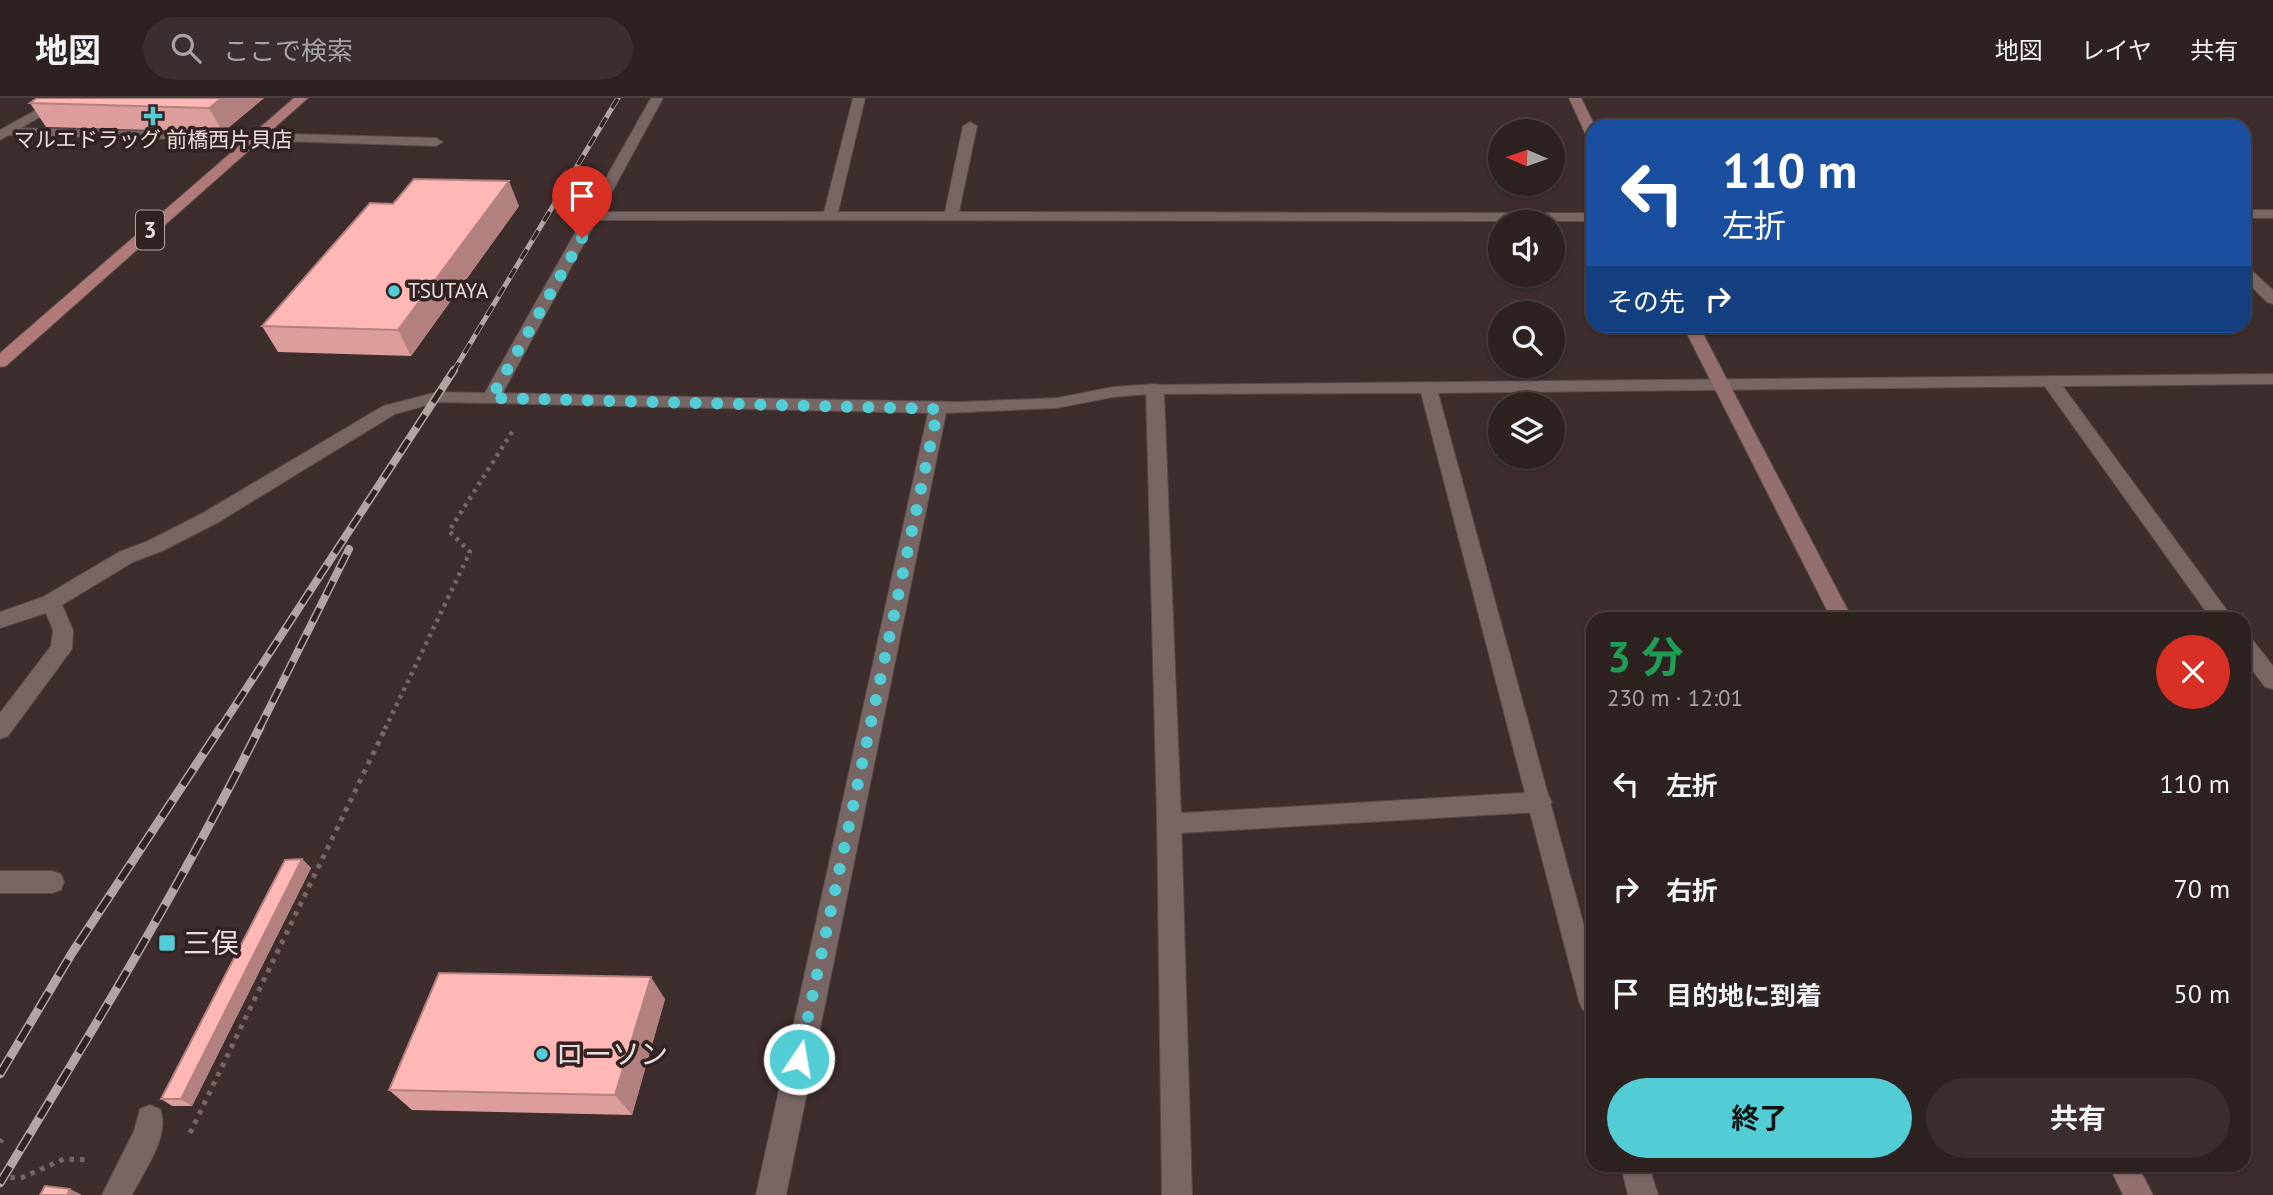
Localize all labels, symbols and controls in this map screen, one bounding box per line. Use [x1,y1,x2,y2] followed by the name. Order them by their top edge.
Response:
[143,17,633,80] search box
[35,28,101,71] text: 地図
[167,29,205,67] icon: search
[223,34,353,67] text: ここで検索
[1995,35,2043,66] text: 地図
[2081,35,2152,66] text: レイヤ
[2190,35,2238,66] text: 共有
[145,108,161,124] marker: マルエドラッグ 前橋西片貝店
[1488,119,1564,196] north arrow
[1488,119,1565,469] map controls
[14,126,292,153] place label: マルエドラッグ 前橋西片貝店
[1722,138,1857,202] text: 110 m
[1607,147,1698,238] icon: left
[552,166,612,238] pin
[563,177,601,215] icon: arrive
[1722,204,1786,246] text: 左折
[1488,210,1565,287] button: sound
[136,211,164,250] road number: 3
[408,277,489,304] place label: TSUTAYA
[1699,280,1737,318] icon: right
[386,283,402,299] marker: TSUTAYA
[1607,285,1685,318] text: その先
[1488,301,1565,378] button: search
[1488,392,1565,469] button: layers
[1607,629,1683,684] text: 3 分
[2156,635,2230,709] button: close
[1607,683,1743,712] text: 230 m · 12:01
[1607,765,1645,803] icon: left
[2159,767,2230,800] text: 110 m
[1666,769,1718,802] text: 左折
[1607,870,1645,908] icon: right
[2174,872,2230,905] text: 70 m
[1666,874,1718,907] text: 右折
[183,924,239,961] place label: 三俣
[157,933,177,953] marker: 三俣
[1607,975,1645,1013] icon: arrive
[2174,977,2230,1010] text: 50 m
[1666,979,1822,1012] text: 目的地に到着
[762,1022,836,1096] position arrow
[556,1035,668,1072] place label: ローソン
[534,1046,550,1062] marker: ローソン
[1607,1078,1912,1158] button: 終了
[1926,1078,2230,1158] button: 共有

